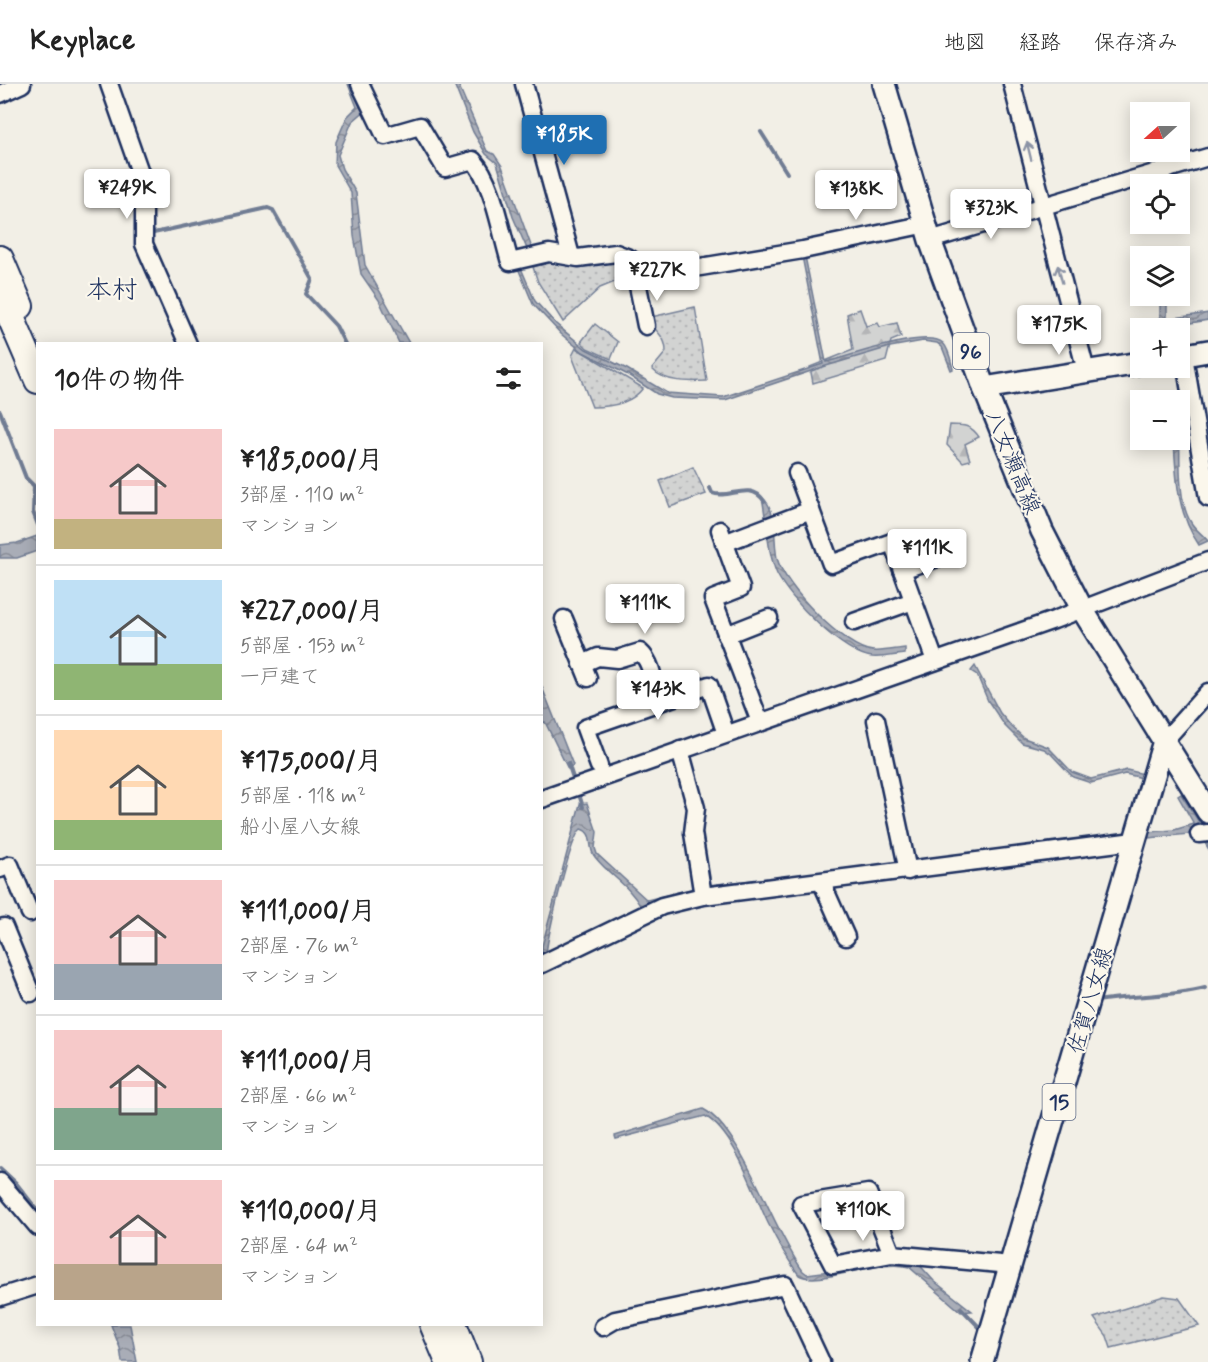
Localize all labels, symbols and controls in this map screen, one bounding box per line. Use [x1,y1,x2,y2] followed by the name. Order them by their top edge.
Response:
[30,23,135,60] text: Keyplace
[944,29,986,57] text: 地図
[1019,29,1061,57] text: 経路
[1094,29,1178,57] text: 保存済み
[1130,102,1190,162] north arrow
[1130,102,1190,450] map controls
[522,115,606,166] pin: ¥185K
[536,121,592,148] text: ¥185K
[1022,141,1034,160] one-way arrow
[85,169,169,220] pin: ¥249K
[814,170,898,221] pin: ¥138K
[1130,174,1190,234] button: locate
[98,175,156,202] text: ¥249K
[829,176,883,203] text: ¥138K
[949,189,1033,240] pin: ¥323K
[964,195,1018,222] text: ¥323K
[1130,246,1190,306] button: layers
[615,251,699,302] pin: ¥227K
[628,257,686,284] text: ¥227K
[1054,265,1066,284] one-way arrow
[86,274,138,308] district label: 本村
[1017,305,1101,356] pin: ¥175K
[1031,311,1087,338] text: ¥175K
[1130,318,1190,378] button: +
[953,333,989,369] road number: 96
[492,362,525,395] icon: filters
[54,364,185,398] text: 10件の物件
[1130,390,1190,450] button: −
[979,407,1046,519] street label: 八女瀬高線
[240,444,383,478] text: ¥185,000/月
[102,453,174,525] icon: home
[240,482,364,509] text: 3部屋 · 110 m²
[240,513,339,540] text: マンション
[885,529,969,580] pin: ¥111K
[902,535,952,562] text: ¥111K
[603,584,687,635] pin: ¥111K
[620,590,670,617] text: ¥111K
[240,595,384,629] text: ¥227,000/月
[102,604,174,676] icon: home
[240,633,365,660] text: 5部屋 · 153 m²
[240,664,320,691] text: 一戸建て
[616,670,700,721] pin: ¥143K
[631,676,685,703] text: ¥143K
[240,745,382,779] text: ¥175,000/月
[102,754,174,826] icon: home
[240,783,366,810] text: 5部屋 · 118 m²
[240,814,360,841] text: 船小屋八女線
[240,895,376,929] text: ¥111,000/月
[102,904,174,976] icon: home
[240,933,359,960] text: 2部屋 · 76 m²
[1062,944,1120,1057] street label: 佐賀八女線
[240,964,339,991] text: マンション
[240,1045,376,1079] text: ¥111,000/月
[102,1054,174,1126] icon: home
[240,1083,357,1110] text: 2部屋 · 66 m²
[1042,1084,1076,1120] road number: 15
[240,1114,339,1141] text: マンション
[821,1191,905,1242] pin: ¥110K
[240,1195,381,1229] text: ¥110,000/月
[835,1197,891,1224] text: ¥110K
[102,1204,174,1276] icon: home
[240,1233,358,1260] text: 2部屋 · 64 m²
[240,1264,339,1291] text: マンション

